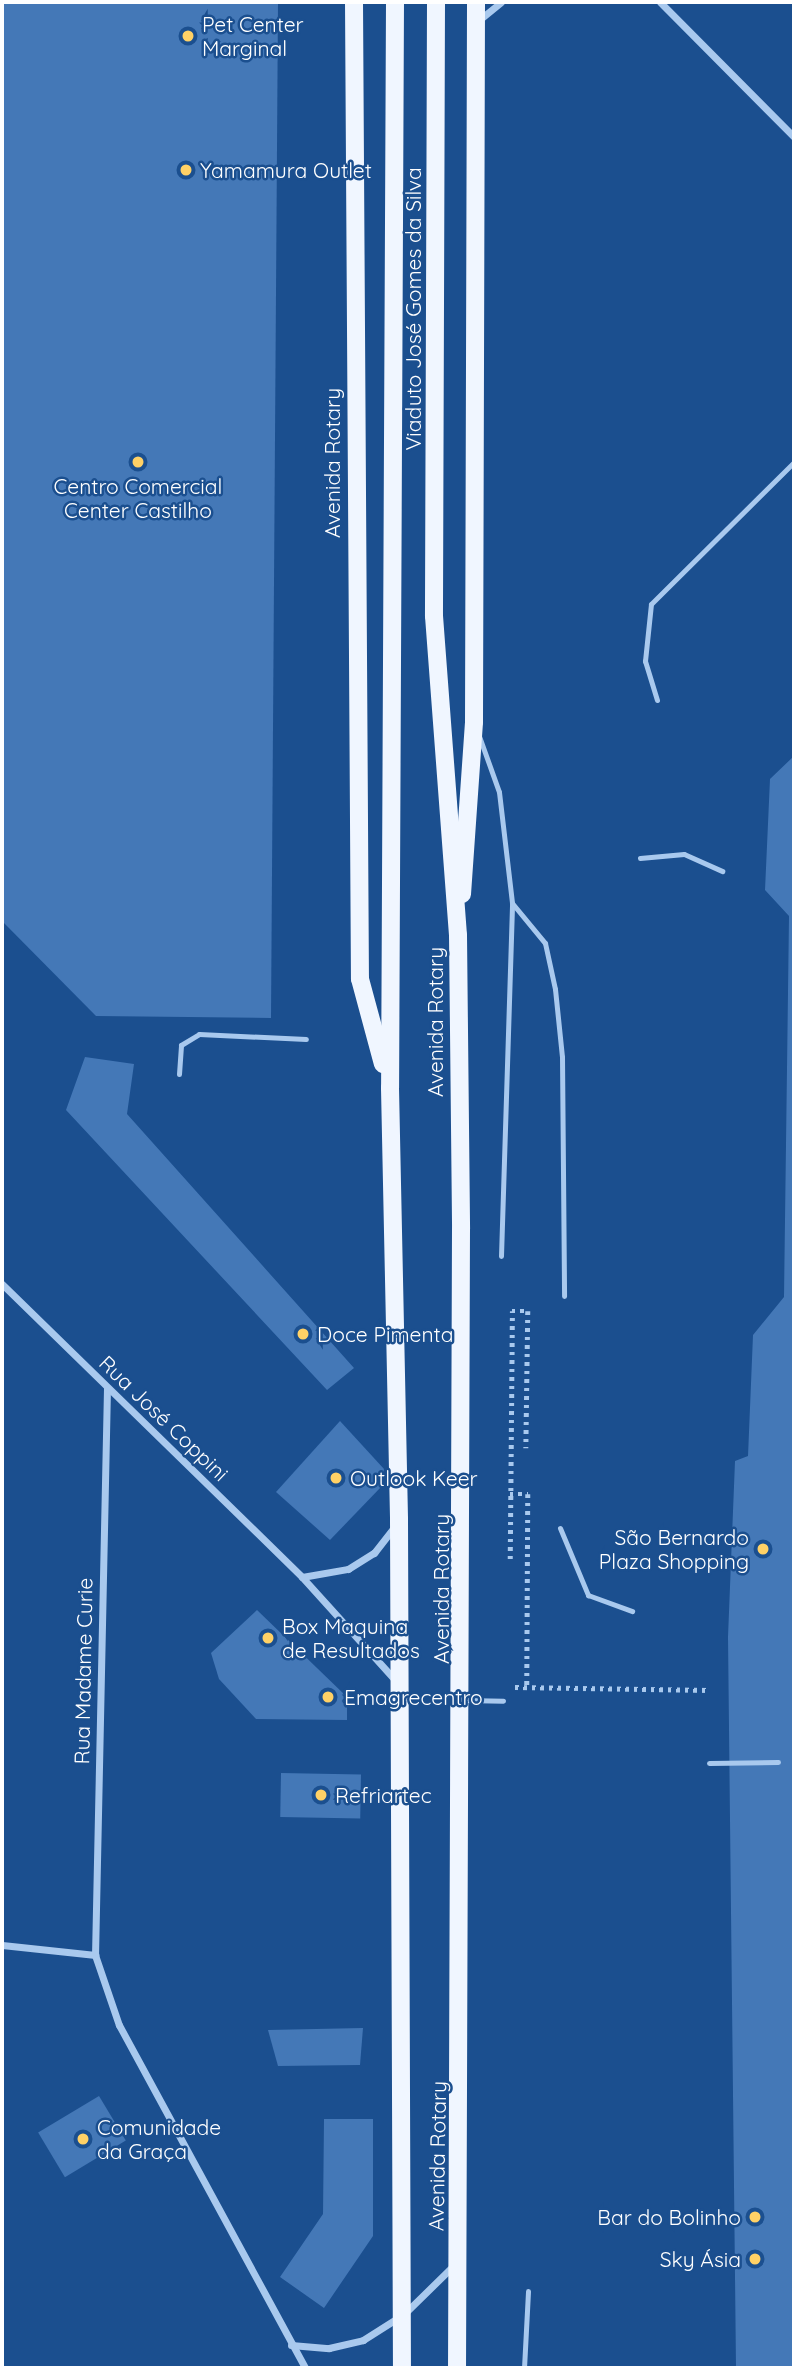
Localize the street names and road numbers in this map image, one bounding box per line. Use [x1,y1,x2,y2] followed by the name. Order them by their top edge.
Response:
[400,167,426,451] street label: Viaduto José Gomes da Silva
[319,388,345,538] street label: Avenida Rotary
[422,947,448,1097] street label: Avenida Rotary
[94,1350,234,1486] street label: Rua José Coppini
[428,1514,454,1664] street label: Avenida Rotary
[69,1577,97,1765] street label: Rua Madame Curie
[423,2081,451,2231] street label: Avenida Rotary

